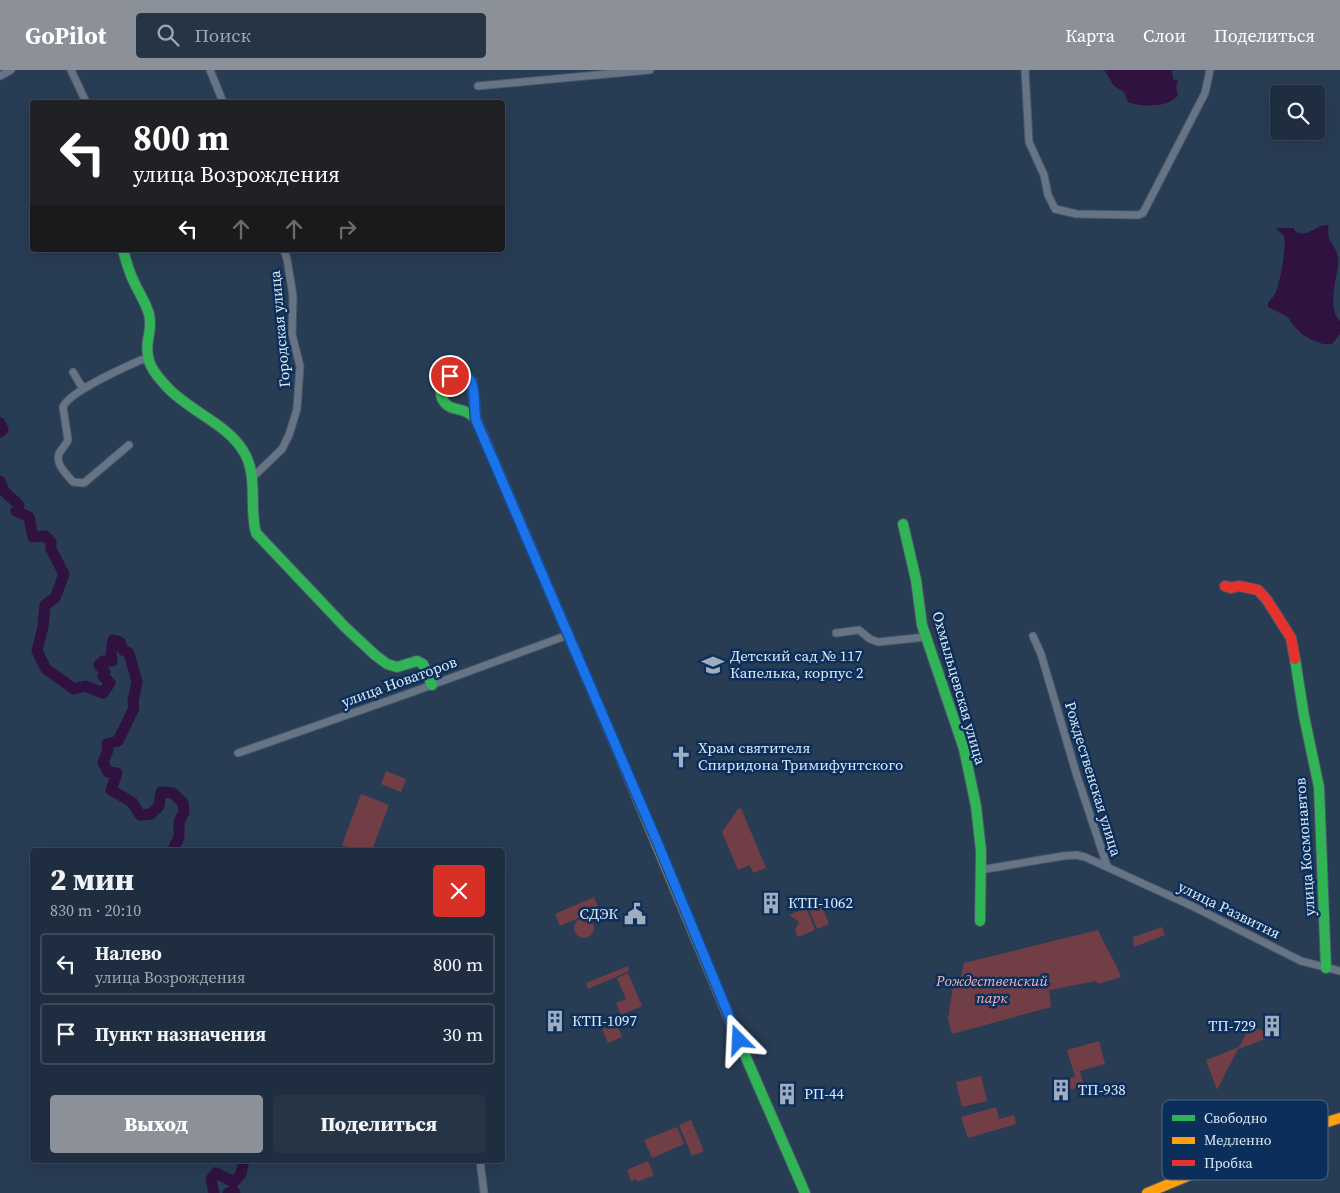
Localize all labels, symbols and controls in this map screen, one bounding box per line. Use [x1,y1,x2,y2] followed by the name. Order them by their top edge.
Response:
[136,13,486,58] search box
[25,19,106,52] text: GoPilot
[154,21,182,49] icon: search
[194,22,251,48] text: Поиск
[1065,23,1115,48] text: Карта
[1143,23,1186,48] text: Слои
[1214,23,1315,48] text: Поделиться
[1270,85,1325,140] map controls
[1270,85,1325,140] button: search
[133,114,229,162] text: 800 m
[50,120,115,185] icon: left
[133,159,340,189] text: улица Возрождения
[174,215,202,243] icon: left
[227,215,255,243] icon: ahead
[280,215,308,243] icon: ahead
[333,215,361,243] icon: right
[264,269,295,388] street label: Городская улица
[429,355,471,397] pin
[436,362,464,390] icon: arrive
[928,609,992,767] street label: Охмыльцевская улица
[730,645,864,683] place label: Детский сад № 117 Капелька, корпус 2
[338,651,460,712] street label: улица Новаторов
[700,652,726,678] school or university icon: Детский сад № 117 Капелька, корпус 2
[1060,699,1127,859] street label: Рождественская улица
[698,737,903,775] place label: Храм святителя Спиридона Тримифунтского
[668,744,694,770] church icon: Храм святителя Спиридона Тримифунтского
[1289,777,1320,917] street label: улица Космонавтов
[50,859,134,900] text: 2 мин
[433,865,485,917] button: close
[1175,876,1284,943] street label: улица Развития
[758,890,784,916] building icon: КТП-1062
[788,892,853,913] place label: КТП-1062
[50,899,141,921] text: 830 m · 20:10
[622,901,648,927] public building icon: СДЭК
[580,903,618,924] place label: СДЭК
[95,940,162,966] text: Налево
[52,950,80,978] icon: left
[433,951,483,977] text: 800 m
[95,966,246,988] text: улица Возрождения
[935,970,1048,1008] park label: Рождественский парк
[542,1008,568,1034] building icon: КТП-1097
[572,1010,637,1031] place label: КТП-1097
[712,1013,764,1065] position arrow
[1259,1013,1285,1039] building icon: ТП-729
[1208,1015,1256,1036] place label: ТП-729
[52,1020,80,1048] icon: arrive
[95,1021,266,1047] text: Пункт назначения
[442,1021,483,1047] text: 30 m
[1048,1077,1074,1103] building icon: ТП-938
[1078,1079,1126,1100] place label: ТП-938
[774,1081,800,1107] building icon: РП-44
[804,1083,844,1104] place label: РП-44
[50,1095,263,1153] button: Выход
[273,1095,485,1153] button: Поделиться
[1162,1100,1328,1180] legend
[1204,1108,1267,1128] text: Свободно
[1204,1130,1272,1150] text: Медленно
[1204,1153,1253,1173] text: Пробка

